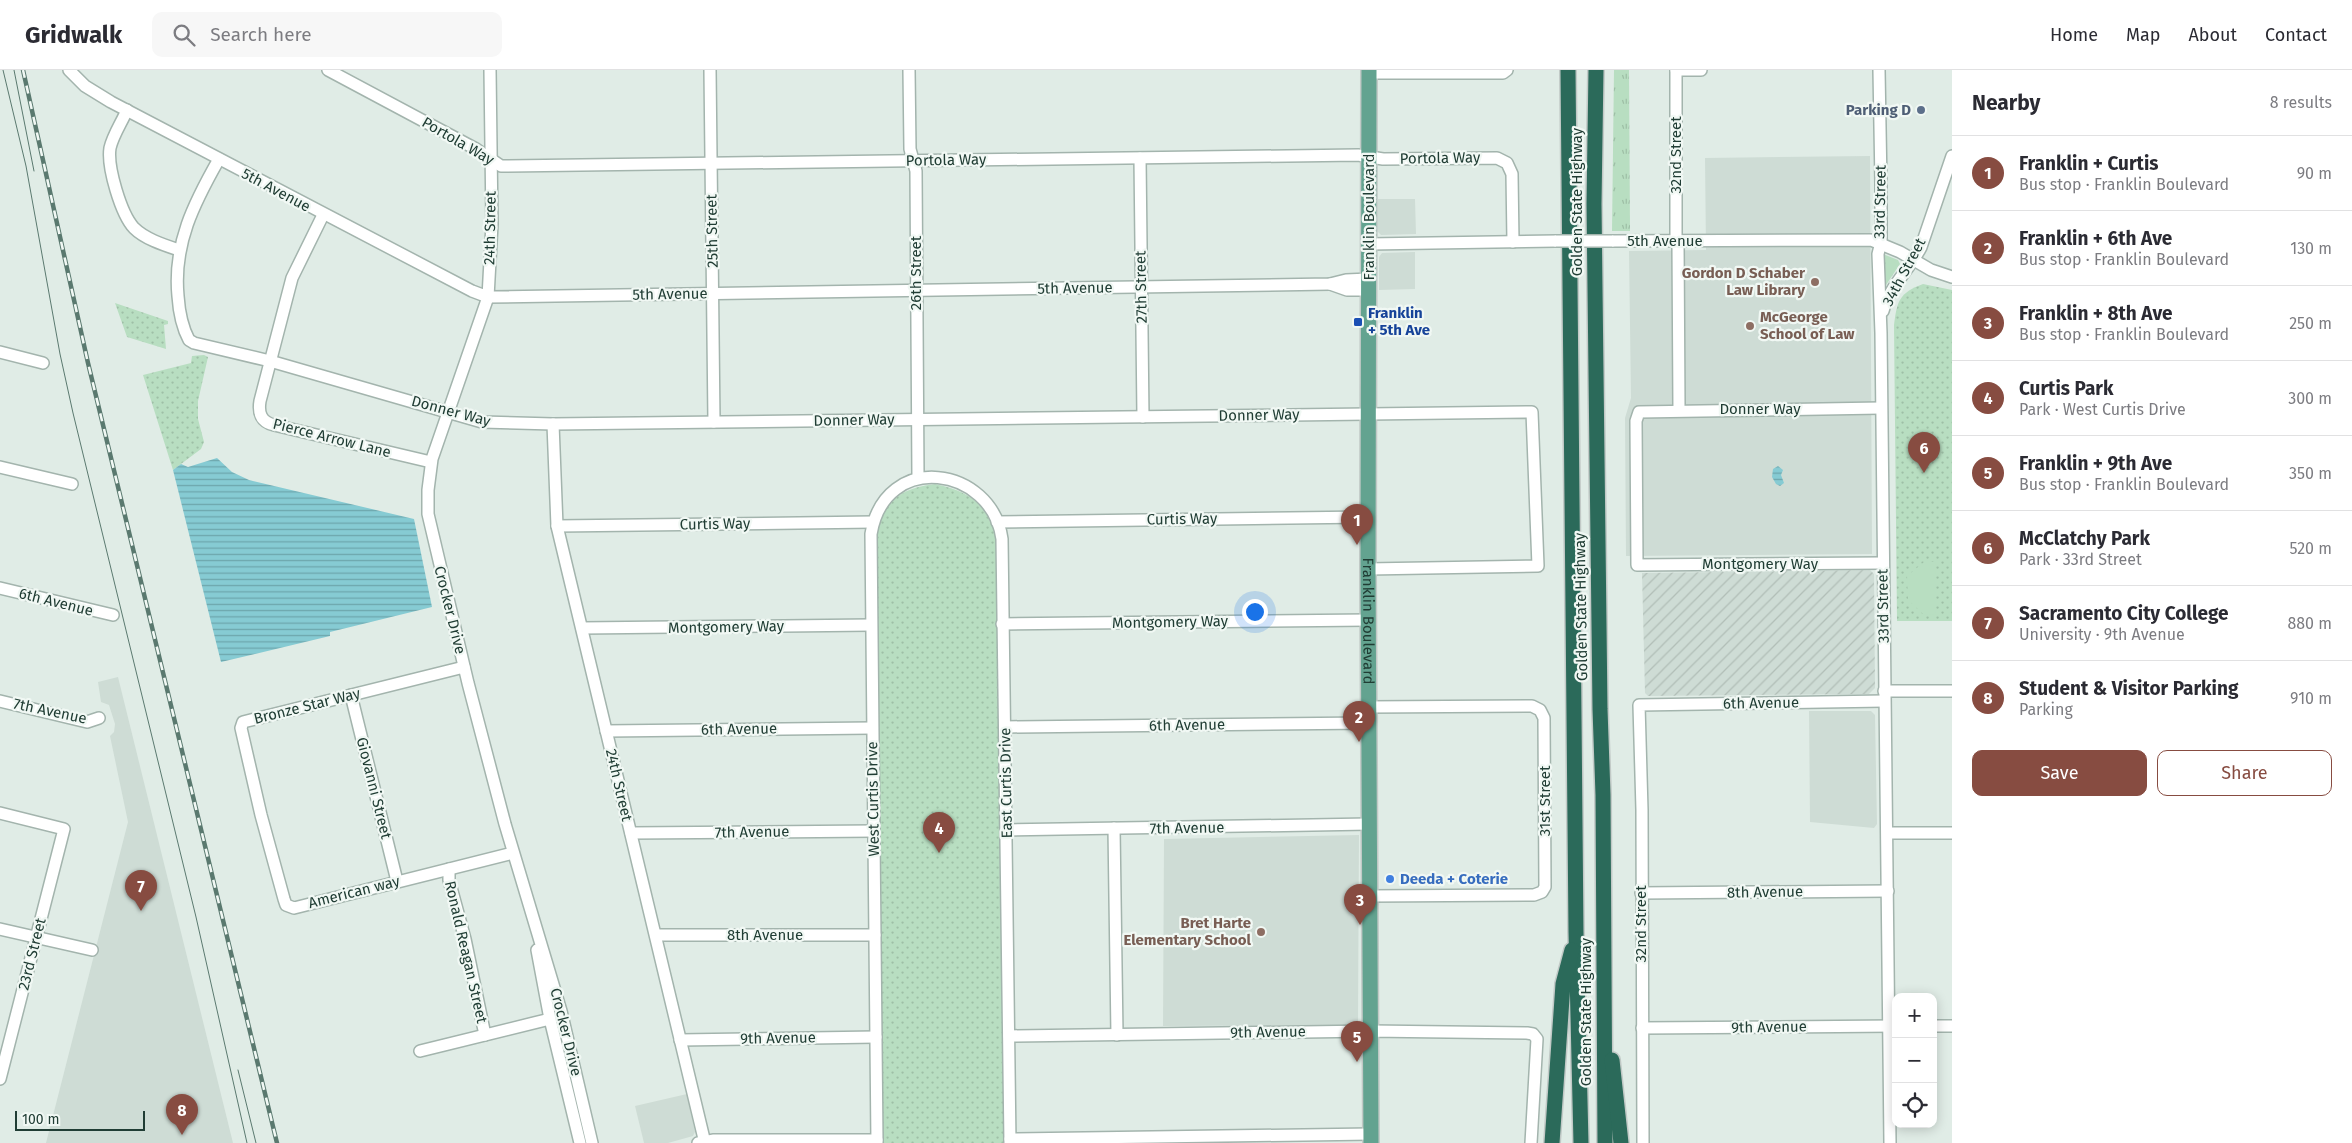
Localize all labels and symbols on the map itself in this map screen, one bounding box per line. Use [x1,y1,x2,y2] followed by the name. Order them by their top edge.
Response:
[1846,101,1911,119] place label: Parking D
[1915,104,1927,116] marker: Parking D
[419,113,498,169] street label: Portola Way
[1667,116,1685,194] street label: 32nd Street
[1568,127,1586,276] street label: Golden State Highway
[1400,148,1481,168] street label: Portola Way
[906,150,987,170] street label: Portola Way
[1360,154,1378,280] street label: Franklin Boulevard
[238,164,314,216] street label: 5th Avenue
[1870,164,1890,239] street label: 33rd Street
[480,190,500,265] street label: 24th Street
[702,193,722,268] street label: 25th Street
[1627,232,1703,250] street label: 5th Avenue
[1879,234,1930,309] street label: 34th Street
[907,235,925,310] street label: 26th Street
[1131,250,1151,324] street label: 27th Street
[1682,264,1806,299] place label: Gordon D Schaber Law Library
[1809,276,1821,288] marker: Gordon D Schaber Law Library
[1037,278,1113,298] street label: 5th Avenue
[632,284,708,304] street label: 5th Avenue
[1368,304,1430,339] place label: Franklin + 5th Ave
[1760,308,1855,343] place label: McGeorge School of Law
[1352,316,1364,328] marker: Franklin + 5th Ave
[1744,320,1756,332] marker: McGeorge School of Law
[409,392,493,430] street label: Donner Way
[1719,400,1801,418] street label: Donner Way
[1218,405,1300,425] street label: Donner Way
[813,410,895,430] street label: Donner Way
[271,415,393,461] street label: Pierce Arrow Lane
[1908,432,1940,473] pin: 6
[1341,504,1373,545] pin: 1
[1147,509,1218,529] street label: Curtis Way
[680,514,751,534] street label: Curtis Way
[1571,532,1591,681] street label: Golden State Highway
[1702,555,1819,573] street label: Montgomery Way
[1359,558,1378,684] street label: Franklin Boulevard
[430,564,470,656] street label: Crocker Drive
[1873,568,1893,643] street label: 33rd Street
[17,584,95,620] street label: 6th Avenue
[1242,599,1268,625] your location
[1112,612,1229,632] street label: Montgomery Way
[668,617,785,637] street label: Montgomery Way
[252,684,363,728] street label: Bronze Star Way
[1723,693,1799,713] street label: 6th Avenue
[12,694,88,728] street label: 7th Avenue
[1343,701,1375,742] pin: 2
[1149,715,1225,735] street label: 6th Avenue
[701,719,777,739] street label: 6th Avenue
[996,727,1016,839] street label: East Curtis Drive
[353,735,395,841] street label: Giovanni Street
[863,741,883,857] street label: West Curtis Drive
[602,747,636,824] street label: 24th Street
[1536,765,1554,836] street label: 31st Street
[923,812,955,853] pin: 4
[1150,818,1224,838] street label: 7th Avenue
[715,822,789,842] street label: 7th Avenue
[125,870,157,911] pin: 7
[1400,870,1508,888] place label: Deeda + Coterie
[306,872,402,912] street label: American way
[1384,873,1396,885] marker: Deeda + Coterie
[441,879,491,1026] street label: Ronald Reagan Street
[1727,882,1803,902] street label: 8th Avenue
[1344,884,1376,925] pin: 3
[1632,885,1650,963] street label: 32nd Street
[1123,914,1252,949] place label: Bret Harte Elementary School
[14,915,50,992] street label: 23rd Street
[727,926,803,944] street label: 8th Avenue
[1255,926,1267,938] marker: Bret Harte Elementary School
[1577,937,1595,1086] street label: Golden State Highway
[546,986,586,1078] street label: Crocker Drive
[1731,1017,1807,1037] street label: 9th Avenue
[1341,1021,1373,1062] pin: 5
[1230,1022,1306,1042] street label: 9th Avenue
[740,1028,816,1048] street label: 9th Avenue
[166,1094,198,1135] pin: 8
[15,1108,145,1131] scale bar

